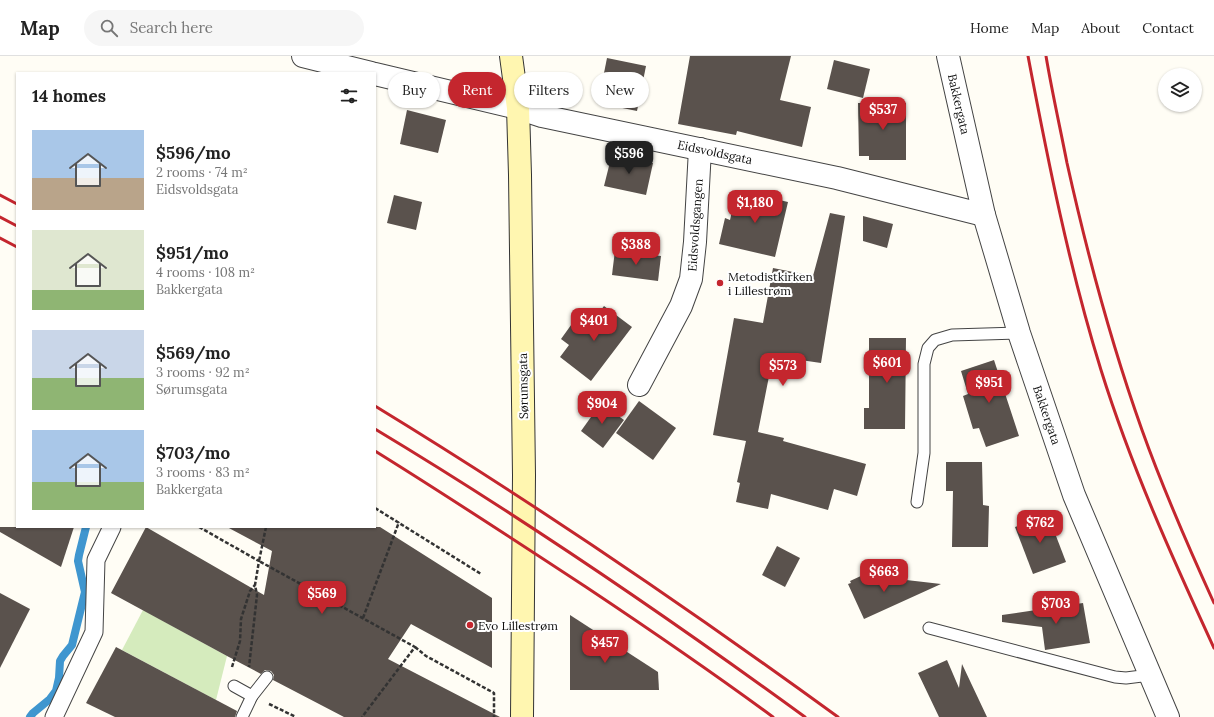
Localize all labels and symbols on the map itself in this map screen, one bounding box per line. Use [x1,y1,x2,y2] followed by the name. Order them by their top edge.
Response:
[945,72,973,136] street label: Bakkergata
[859,97,907,131] pin: $537
[676,137,754,167] street label: Eidsvoldsgata
[605,141,653,175] pin: $596
[684,178,706,272] street label: Eidsvoldsgangen
[722,190,788,224] pin: $1,180
[612,232,660,266] pin: $388
[728,269,813,298] place label: Metodistkirken i Lillestrøm
[715,278,725,288] marker: Metodistkirken i Lillestrøm
[570,308,618,342] pin: $401
[863,350,911,384] pin: $601
[515,353,531,419] street label: Sørumsgata
[759,353,807,387] pin: $573
[965,370,1013,404] pin: $951
[1030,383,1064,447] street label: Bakkergata
[578,391,626,425] pin: $904
[1016,510,1064,544] pin: $762
[860,559,908,593] pin: $663
[298,581,346,615] pin: $569
[1032,591,1080,625] pin: $703
[478,618,558,633] place label: Evo Lillestrøm
[465,620,475,630] marker: Evo Lillestrøm
[581,630,629,664] pin: $457

